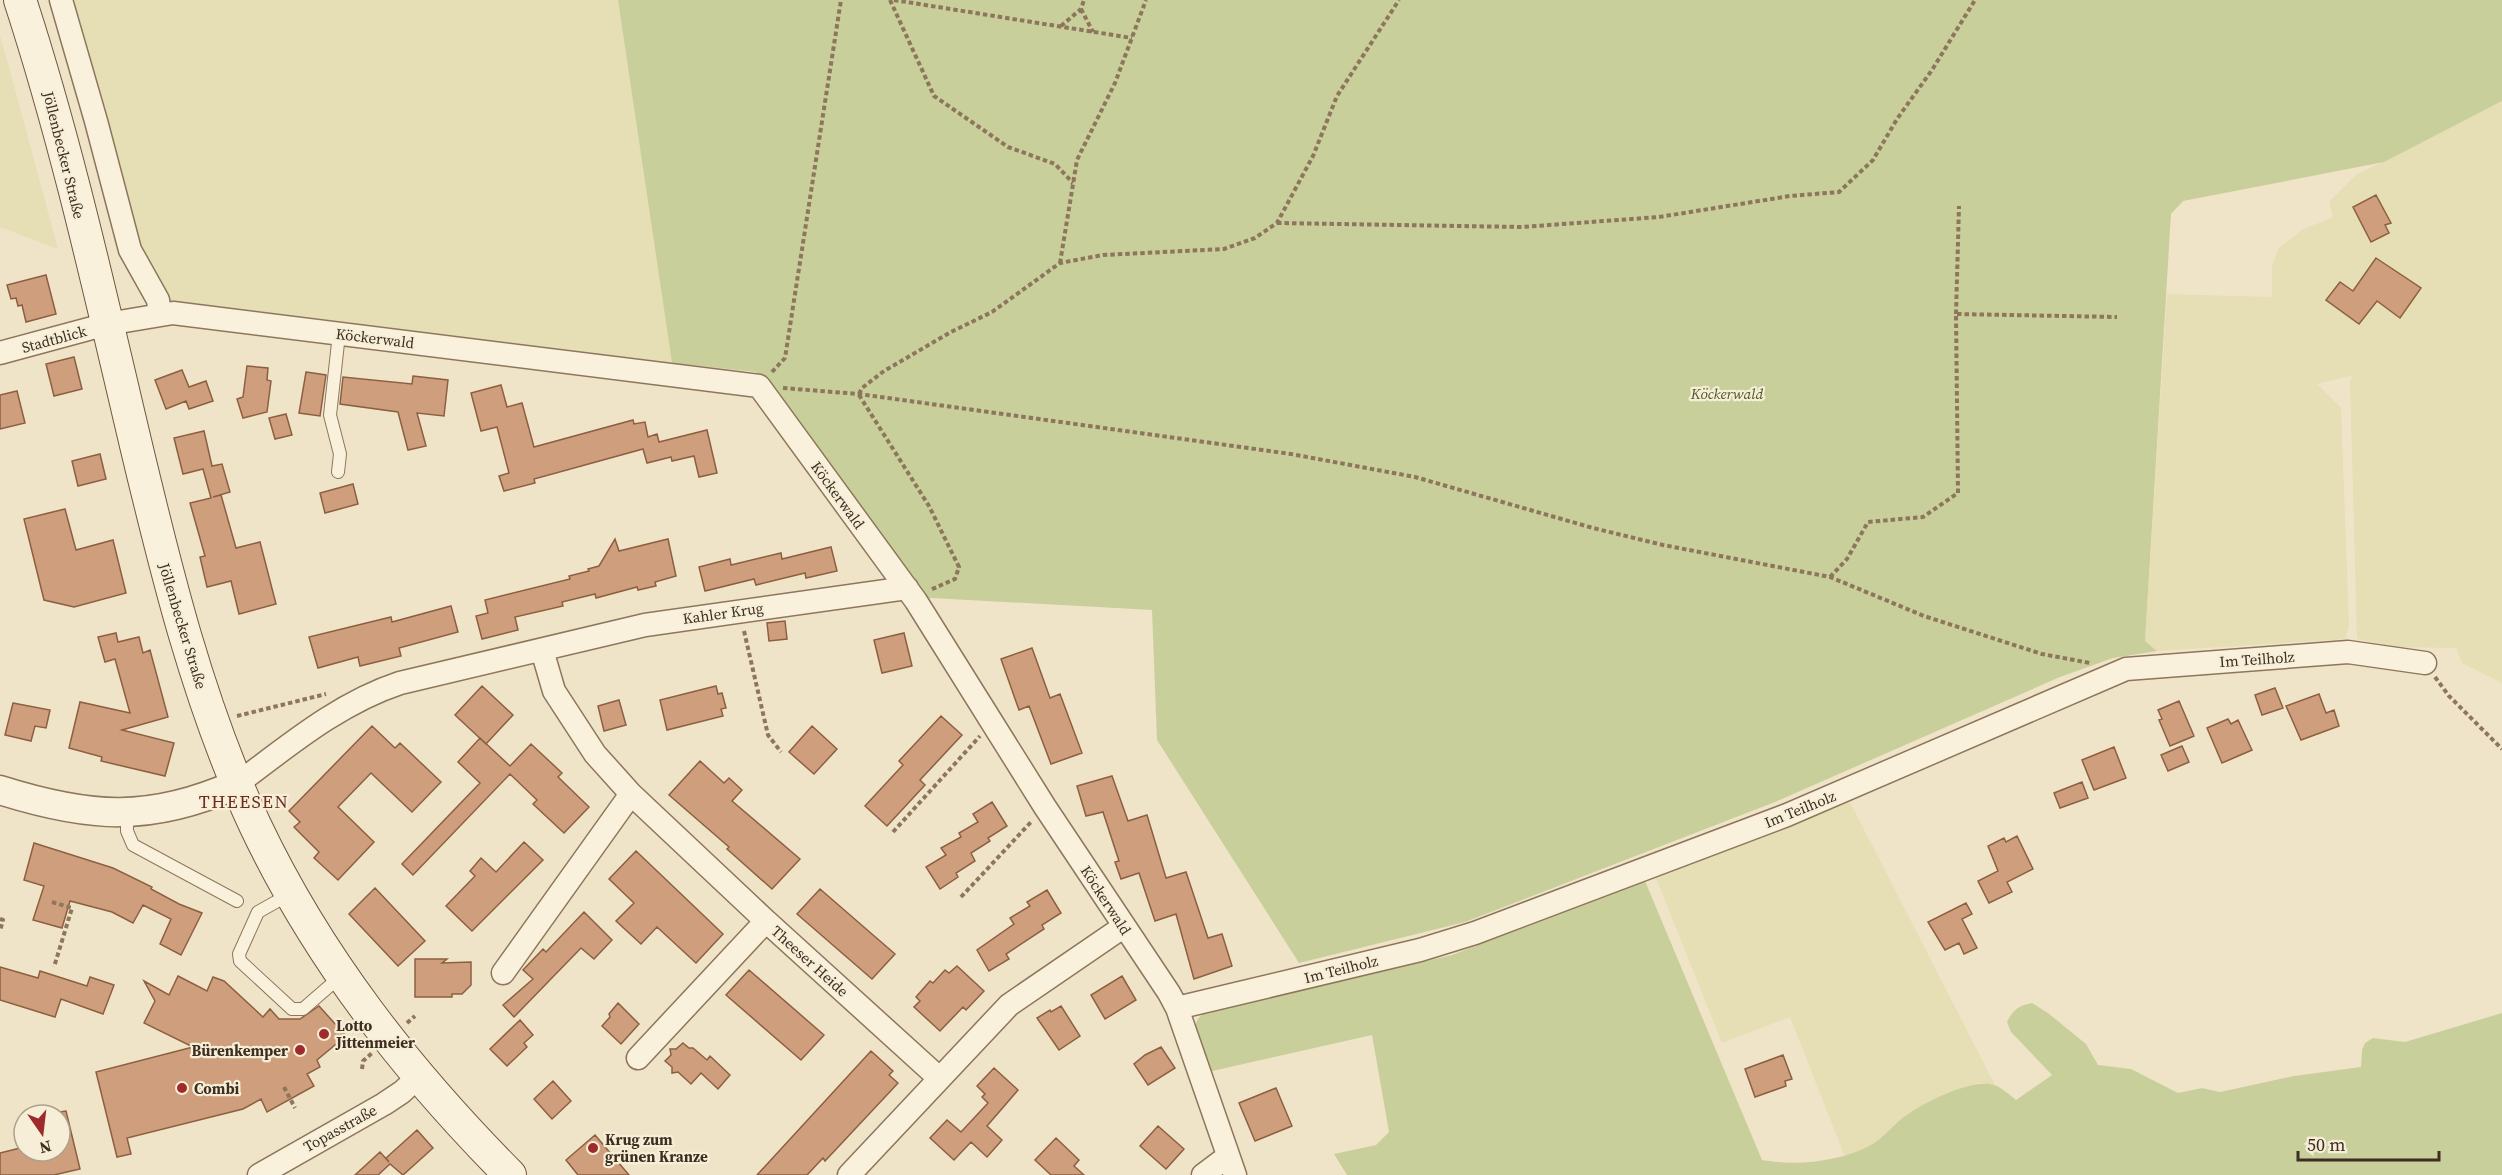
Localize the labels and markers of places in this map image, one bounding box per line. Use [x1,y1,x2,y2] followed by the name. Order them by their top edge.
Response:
[335,1015,415,1053] place label: Lotto Jittenmeier
[317,1027,331,1041] marker: Lotto Jittenmeier
[192,1040,288,1061] place label: Bürenkemper
[293,1043,307,1057] marker: Bürenkemper
[194,1078,240,1099] place label: Combi
[175,1081,189,1095] marker: Combi
[605,1129,708,1167] place label: Krug zum grünen Kranze
[586,1141,600,1155] marker: Krug zum grünen Kranze

